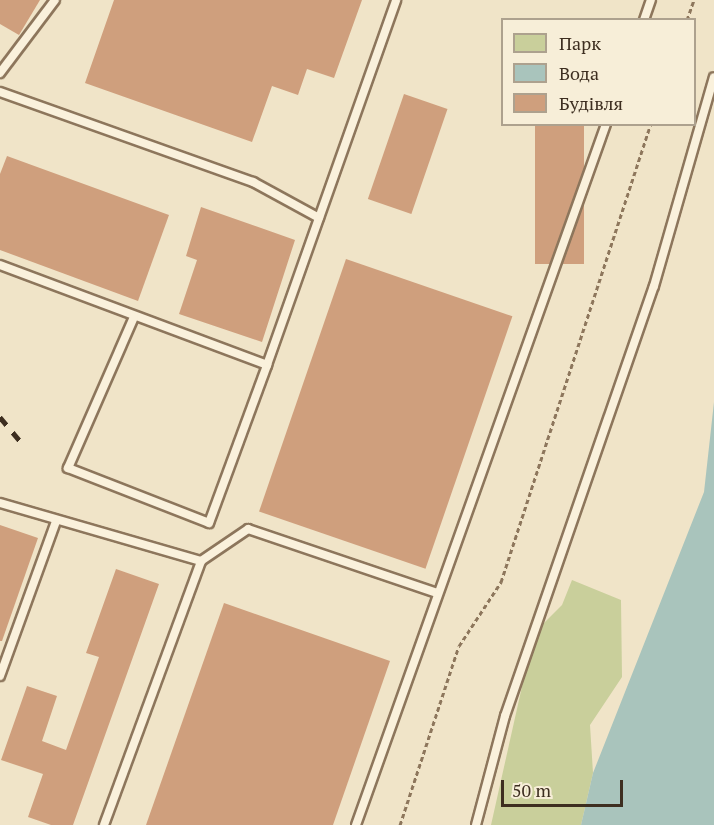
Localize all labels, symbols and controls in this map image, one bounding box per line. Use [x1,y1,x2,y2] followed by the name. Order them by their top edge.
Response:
[501,18,696,126] legend
[559,31,601,55] text: Парк
[559,61,599,85] text: Вода
[559,91,623,115] text: Будівля
[504,768,626,806] scale bar
[512,778,551,802] text: 50 m

